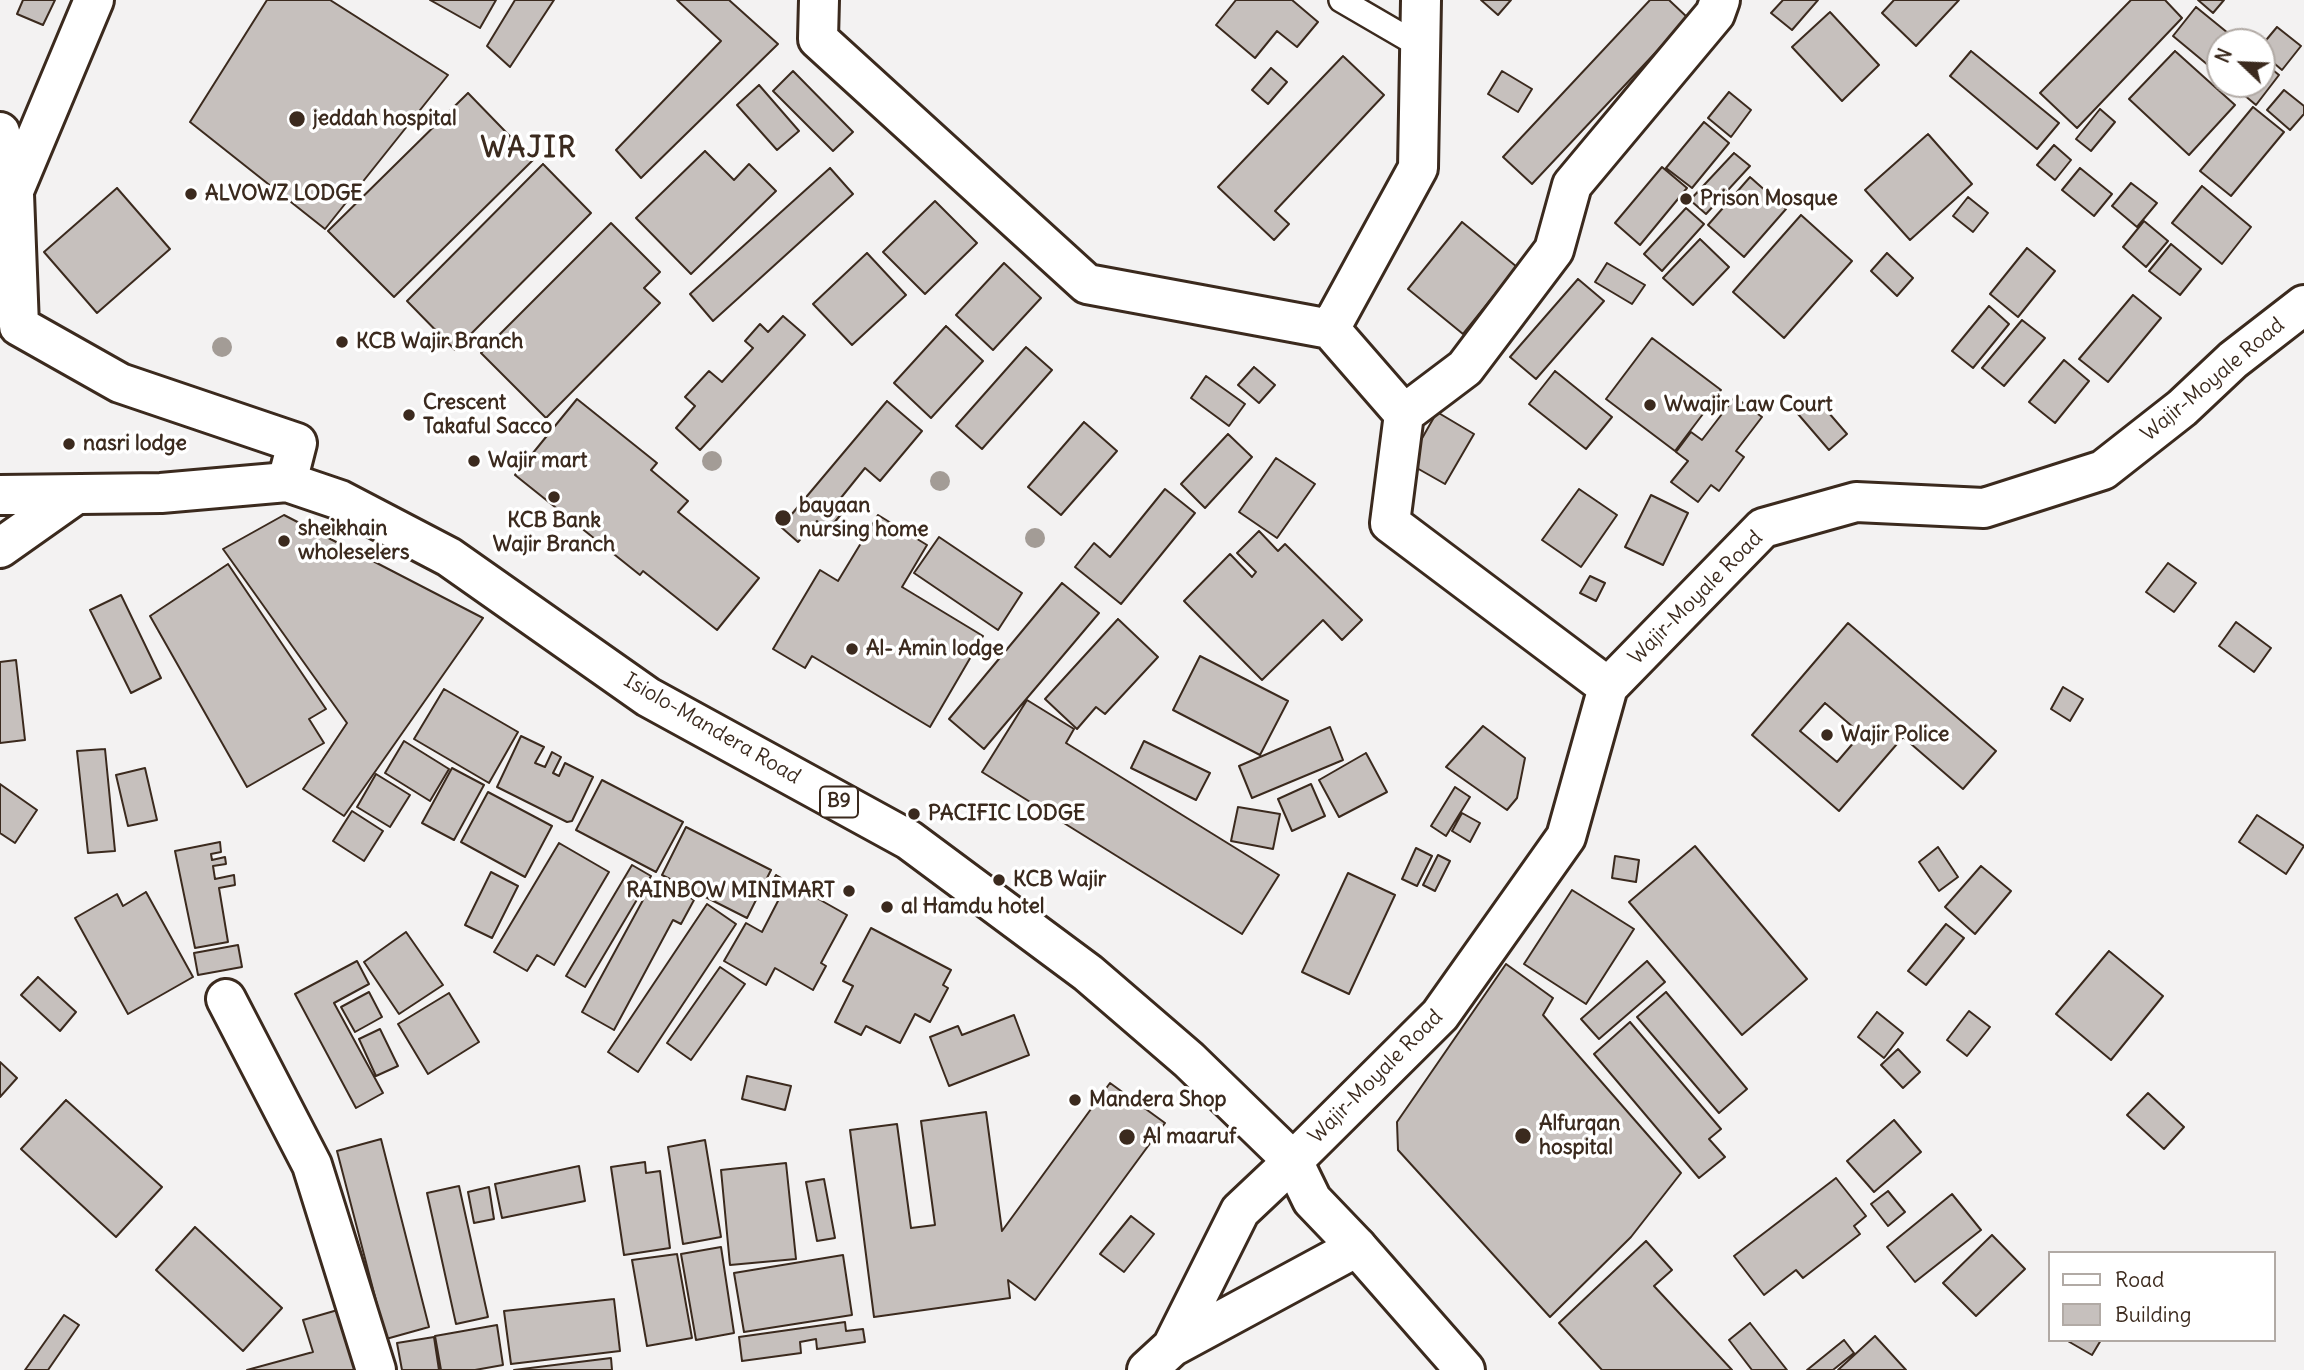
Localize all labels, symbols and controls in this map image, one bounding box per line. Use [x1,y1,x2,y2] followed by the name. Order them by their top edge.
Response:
[2206,28,2276,98] north arrow
[2210,45,2237,66] text: N
[313,106,457,132] place label: jeddah hospital
[287,109,307,129] marker: jeddah hospital
[481,132,577,166] district label: WAJIR
[205,181,363,207] place label: ALVOWZ LODGE
[183,186,199,202] marker: ALVOWZ LODGE
[1700,186,1838,212] place label: Prison Mosque
[1678,191,1694,207] marker: Prison Mosque
[2136,313,2290,447] street label: Wajir-Moyale Road
[356,329,523,355] place label: KCB Wajir Branch
[334,334,350,350] marker: KCB Wajir Branch
[423,390,552,440] place label: Crescent Takaful Sacco
[1664,392,1833,418] place label: Wwajir Law Court
[1642,397,1658,413] marker: Wwajir Law Court
[401,407,417,423] marker: Crescent Takaful Sacco
[83,431,187,457] place label: nasri lodge
[61,436,77,452] marker: nasri lodge
[488,448,587,474] place label: Wajir mart
[466,453,482,469] marker: Wajir mart
[546,489,562,505] marker: KCB Bank Wajir Branch
[799,493,929,543] place label: bayaan nursing home
[493,508,615,558] place label: KCB Bank Wajir Branch
[773,508,793,528] marker: bayaan nursing home
[298,516,409,566] place label: sheikhain wholeselers
[1624,526,1768,670] street label: Wajir-Moyale Road
[276,533,292,549] marker: sheikhain wholeselers
[866,636,1004,662] place label: Al- Amin lodge
[844,641,860,657] marker: Al- Amin lodge
[619,668,805,790] street label: Isiolo-Mandera Road
[1841,722,1949,748] place label: Wajir Police
[1819,727,1835,743] marker: Wajir Police
[820,786,858,818] road number: B9
[928,801,1085,827] place label: PACIFIC LODGE
[906,806,922,822] marker: PACIFIC LODGE
[1013,867,1106,893] place label: KCB Wajir
[991,872,1007,888] marker: KCB Wajir
[626,878,835,904] place label: RAINBOW MINIMART
[841,883,857,899] marker: RAINBOW MINIMART
[901,894,1044,920] place label: al Hamdu hotel
[879,899,895,915] marker: al Hamdu hotel
[1304,1005,1448,1149] street label: Wajir-Moyale Road
[1089,1087,1226,1113] place label: Mandera Shop
[1067,1092,1083,1108] marker: Mandera Shop
[1539,1111,1620,1161] place label: Alfurqan hospital
[1143,1124,1236,1150] place label: Al maaruf
[1513,1126,1533,1146] marker: Alfurqan hospital
[1117,1127,1137,1147] marker: Al maaruf
[2048,1251,2276,1342] legend
[2115,1266,2164,1293] text: Road
[2115,1301,2191,1328] text: Building

